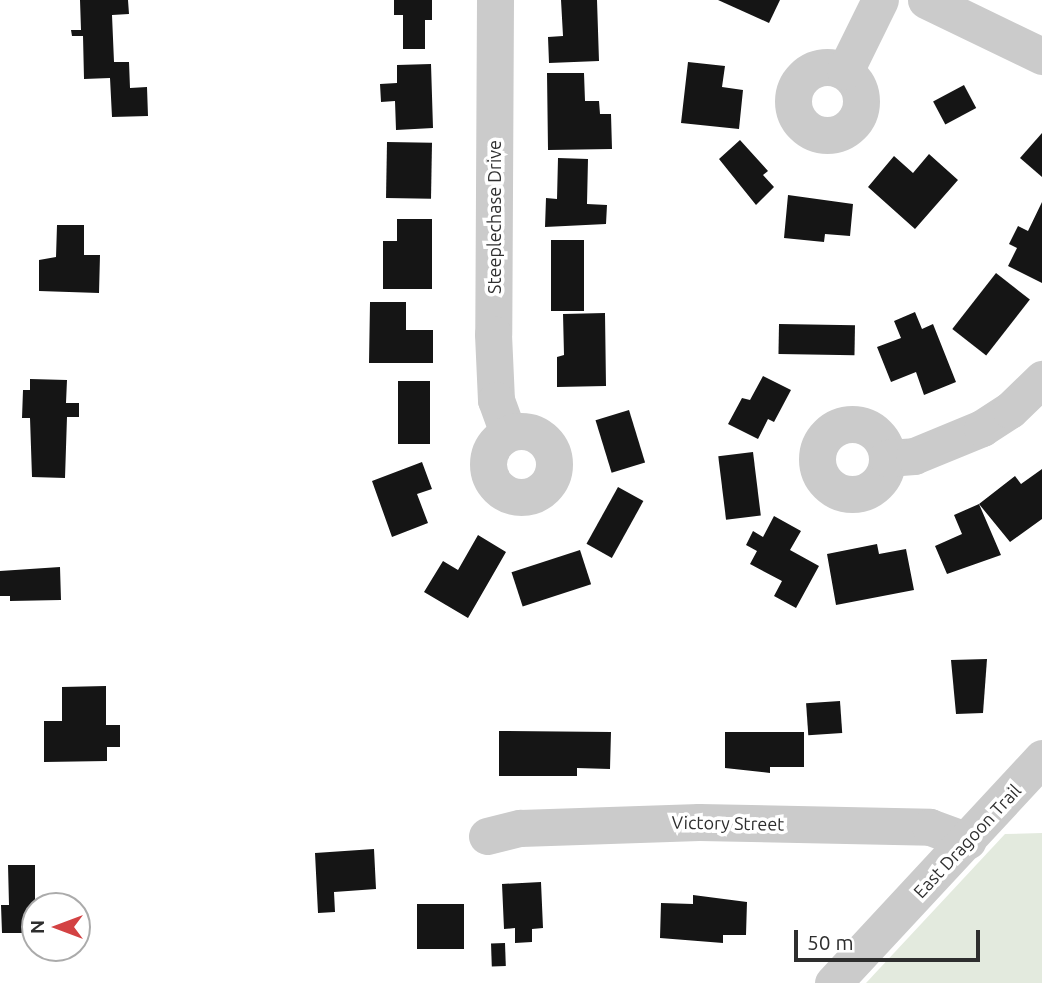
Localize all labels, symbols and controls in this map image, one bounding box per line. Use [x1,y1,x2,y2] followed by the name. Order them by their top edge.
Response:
[483,140,505,294] street label: Steeplechase Drive
[909,780,1025,902] street label: East Dragoon Trail
[672,811,784,835] street label: Victory Street
[21,892,91,962] north arrow
[797,916,982,960] scale bar
[26,920,48,934] text: N
[807,930,854,954] text: 50 m

